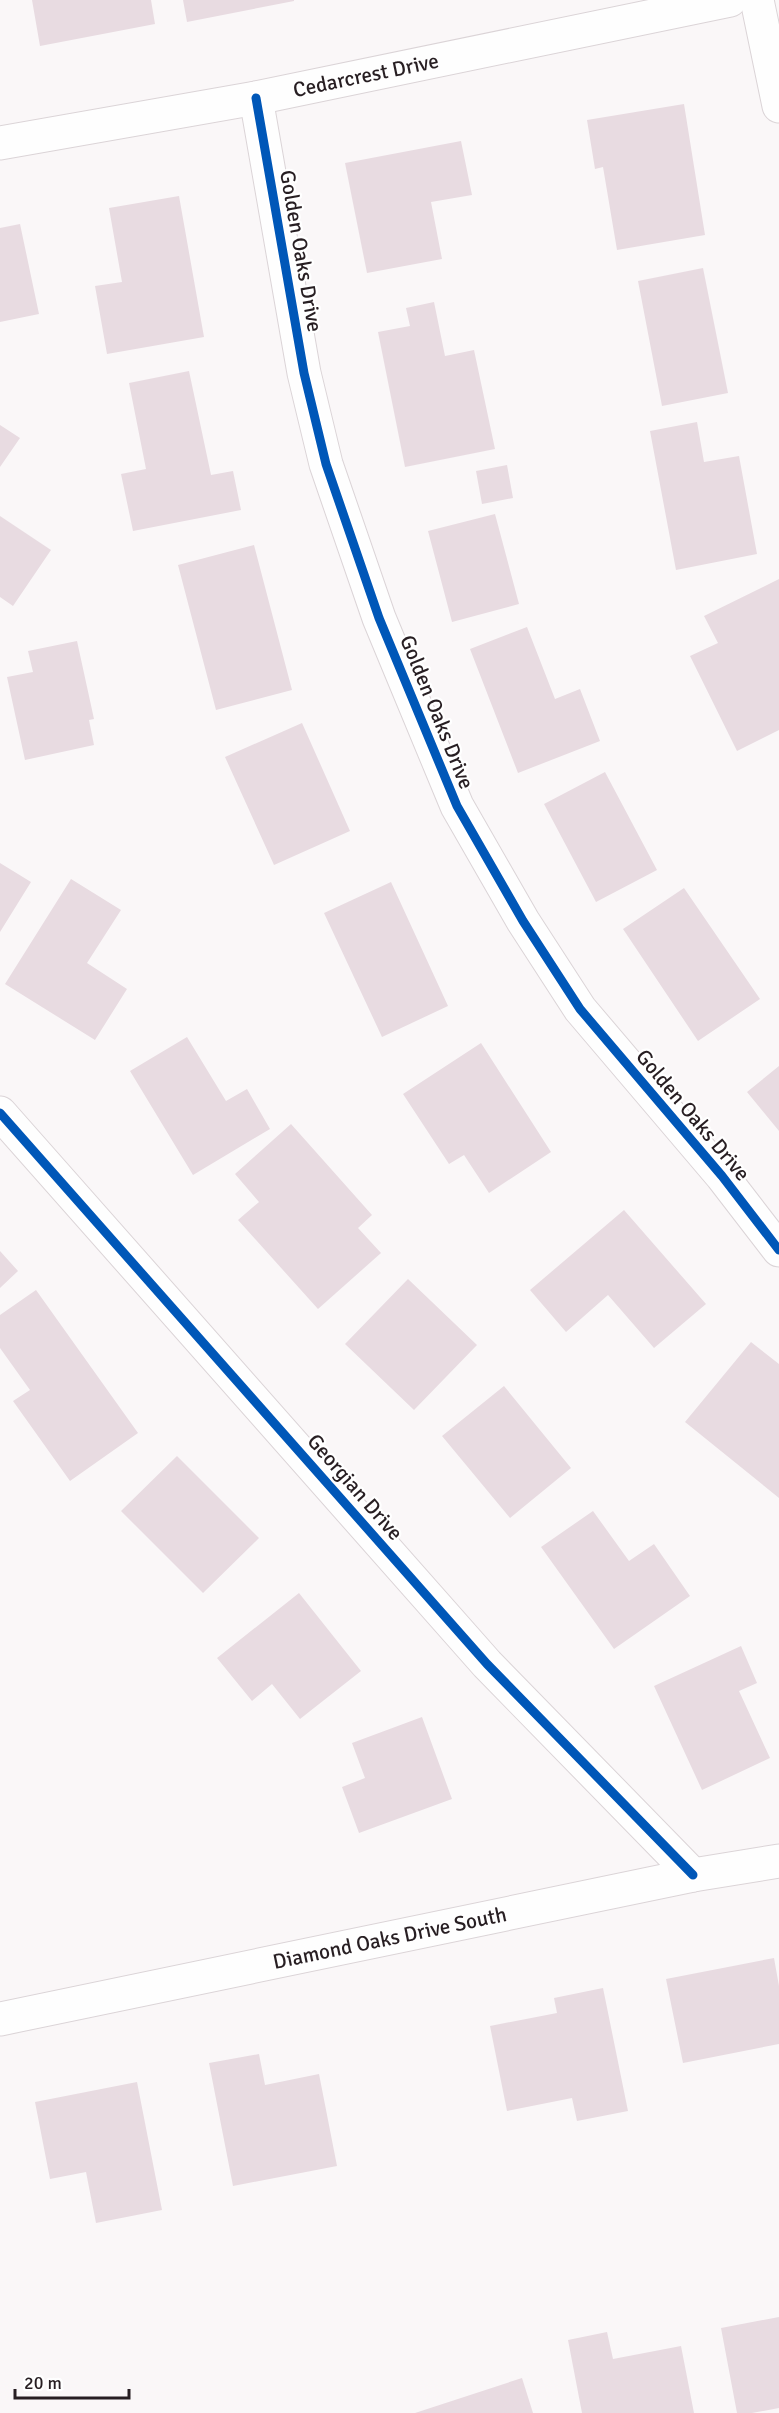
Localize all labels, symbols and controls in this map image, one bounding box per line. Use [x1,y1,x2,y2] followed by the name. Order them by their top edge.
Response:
[291,48,441,103] street label: Cedarcrest Drive
[274,168,328,334] street label: Golden Oaks Drive
[394,631,480,793] street label: Golden Oaks Drive
[630,1044,756,1186] street label: Golden Oaks Drive
[302,1428,408,1546] street label: Georgian Drive
[271,1901,509,1975] street label: Diamond Oaks Drive South
[15,2362,129,2400] scale bar
[24,2372,62,2394] text: 20 m

